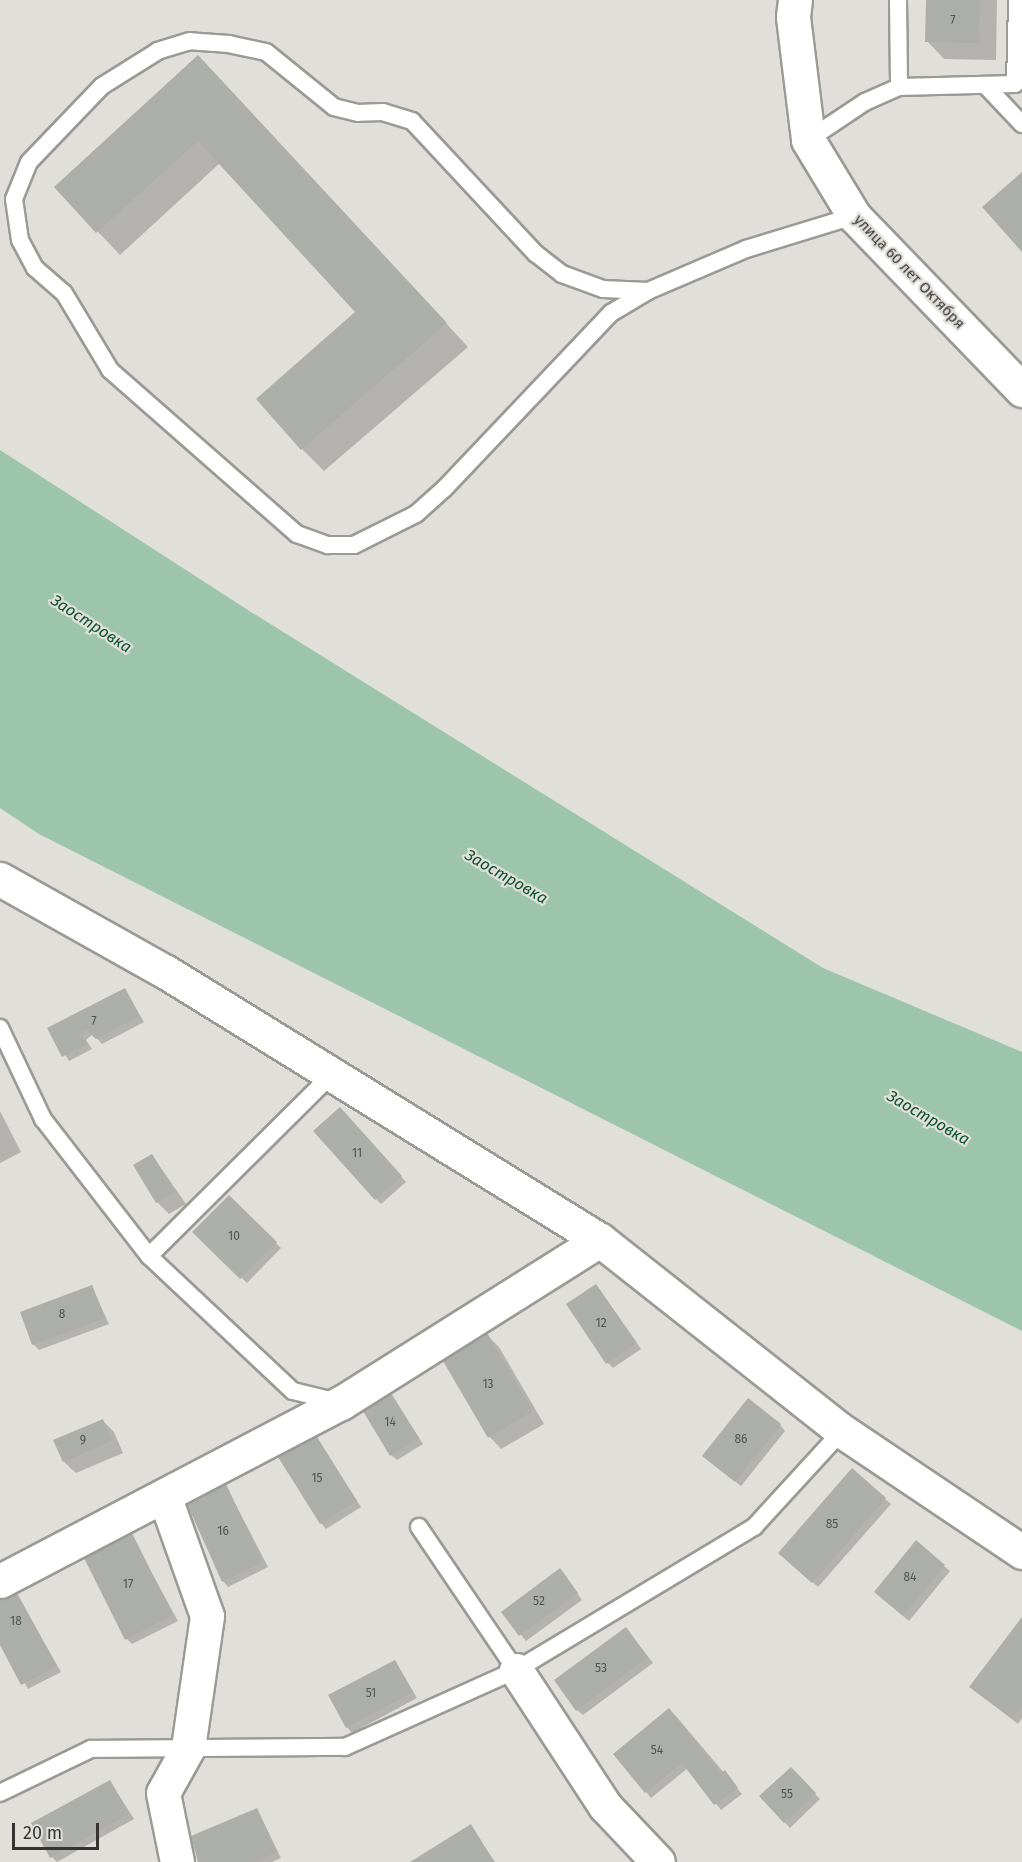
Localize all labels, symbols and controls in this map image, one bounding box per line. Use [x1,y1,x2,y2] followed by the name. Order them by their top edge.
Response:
[950,14,956,28] house number: 7
[850,211,968,333] street label: улица 60 лет Октября
[47,591,135,657] water label: Заостровка
[461,846,551,908] water label: Заостровка
[91,1015,97,1029] house number: 7
[883,1087,973,1149] water label: Заостровка
[352,1147,362,1161] house number: 11
[228,1230,240,1244] house number: 10
[59,1308,65,1322] house number: 8
[595,1317,607,1331] house number: 12
[482,1378,494,1392] house number: 13
[384,1416,396,1430] house number: 14
[734,1433,748,1447] house number: 86
[80,1434,86,1448] house number: 9
[311,1472,323,1486] house number: 15
[826,1518,838,1532] house number: 85
[217,1525,229,1539] house number: 16
[904,1571,916,1585] house number: 84
[123,1578,133,1592] house number: 17
[533,1595,545,1609] house number: 52
[10,1615,22,1629] house number: 18
[595,1662,607,1676] house number: 53
[366,1687,376,1701] house number: 51
[651,1744,663,1758] house number: 54
[781,1788,793,1802] house number: 55
[15,1811,102,1849] scale bar
[23,1822,62,1844] text: 20 m

